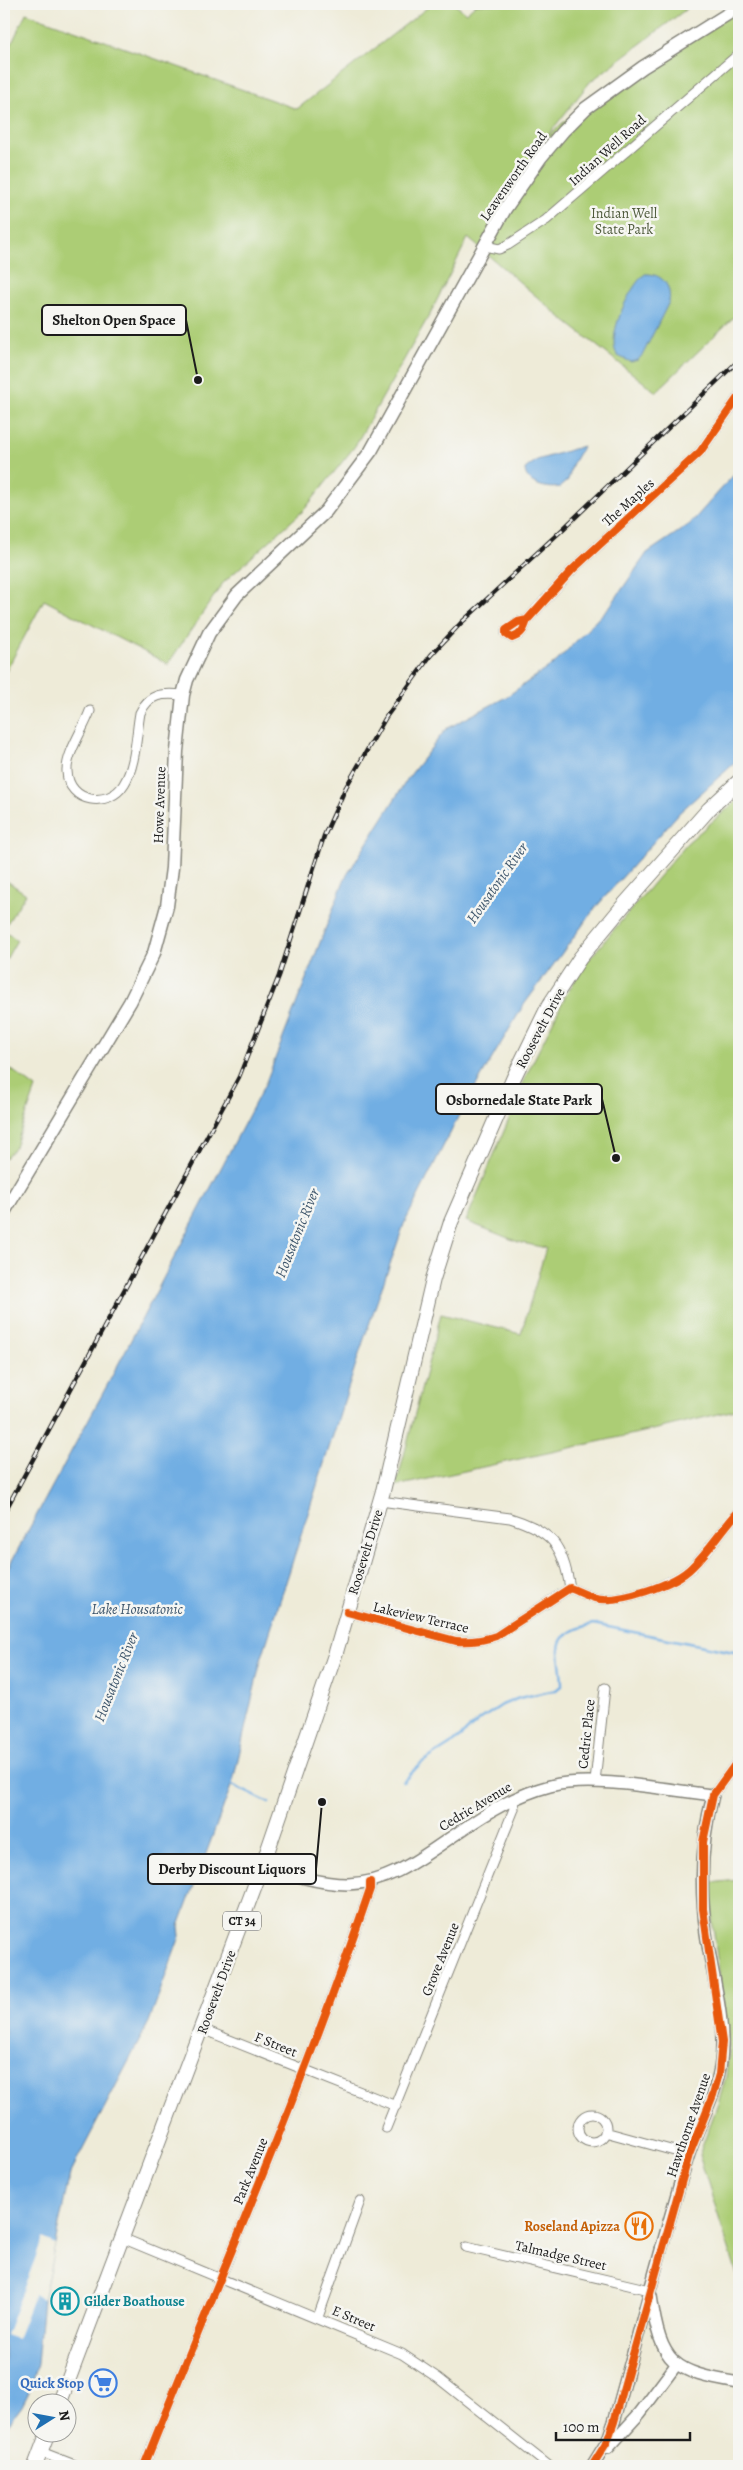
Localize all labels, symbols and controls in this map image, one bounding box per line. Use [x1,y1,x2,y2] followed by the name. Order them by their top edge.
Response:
[565,110,650,190] street label: Indian Well Road
[475,127,552,225] street label: Leavenworth Road
[591,204,658,239] park label: Indian Well State Park
[42,305,186,335] callout: Shelton Open Space
[52,310,176,330] text: Shelton Open Space
[598,474,658,531] street label: The Maples
[149,766,170,844] street label: Howe Avenue
[462,838,533,927] water label: Housatonic River
[511,985,570,1072] street label: Roosevelt Drive
[436,1084,602,1114] callout: Osbornedale State Park
[446,1090,592,1110] text: Osbornedale State Park
[270,1185,324,1281] water label: Housatonic River
[343,1507,388,1597] street label: Roosevelt Drive
[371,1597,471,1638] street label: Lakeview Terrace
[91,1599,183,1619] water label: Lake Housatonic
[89,1629,143,1725] water label: Housatonic River
[573,1698,600,1770] street label: Cedric Place
[435,1777,515,1836] street label: Cedric Avenue
[148,1854,316,1884] callout: Derby Discount Liquors
[158,1859,306,1879] text: Derby Discount Liquors
[223,1912,261,1930] road number: CT 34
[417,1920,464,1999] street label: Grove Avenue
[192,1947,241,2037] street label: Roosevelt Drive
[252,2027,300,2062] street label: F Street
[662,2070,715,2180] street label: Hawthorne Avenue
[228,2135,273,2208] street label: Park Avenue
[624,2211,654,2241] restaurant icon: Roseland Apizza
[524,2217,620,2236] place label: Roseland Apizza
[513,2236,609,2275] street label: Talmadge Street
[50,2286,80,2316] building icon: Gilder Boathouse
[84,2292,185,2311] place label: Gilder Boathouse
[329,2301,379,2336] street label: E Street
[88,2368,118,2398] supermarket icon: Quick Stop
[20,2374,84,2393] place label: Quick Stop
[28,2392,78,2442] north arrow
[54,2409,75,2422] text: N
[556,2410,689,2442] scale bar
[563,2417,600,2437] text: 100 m

